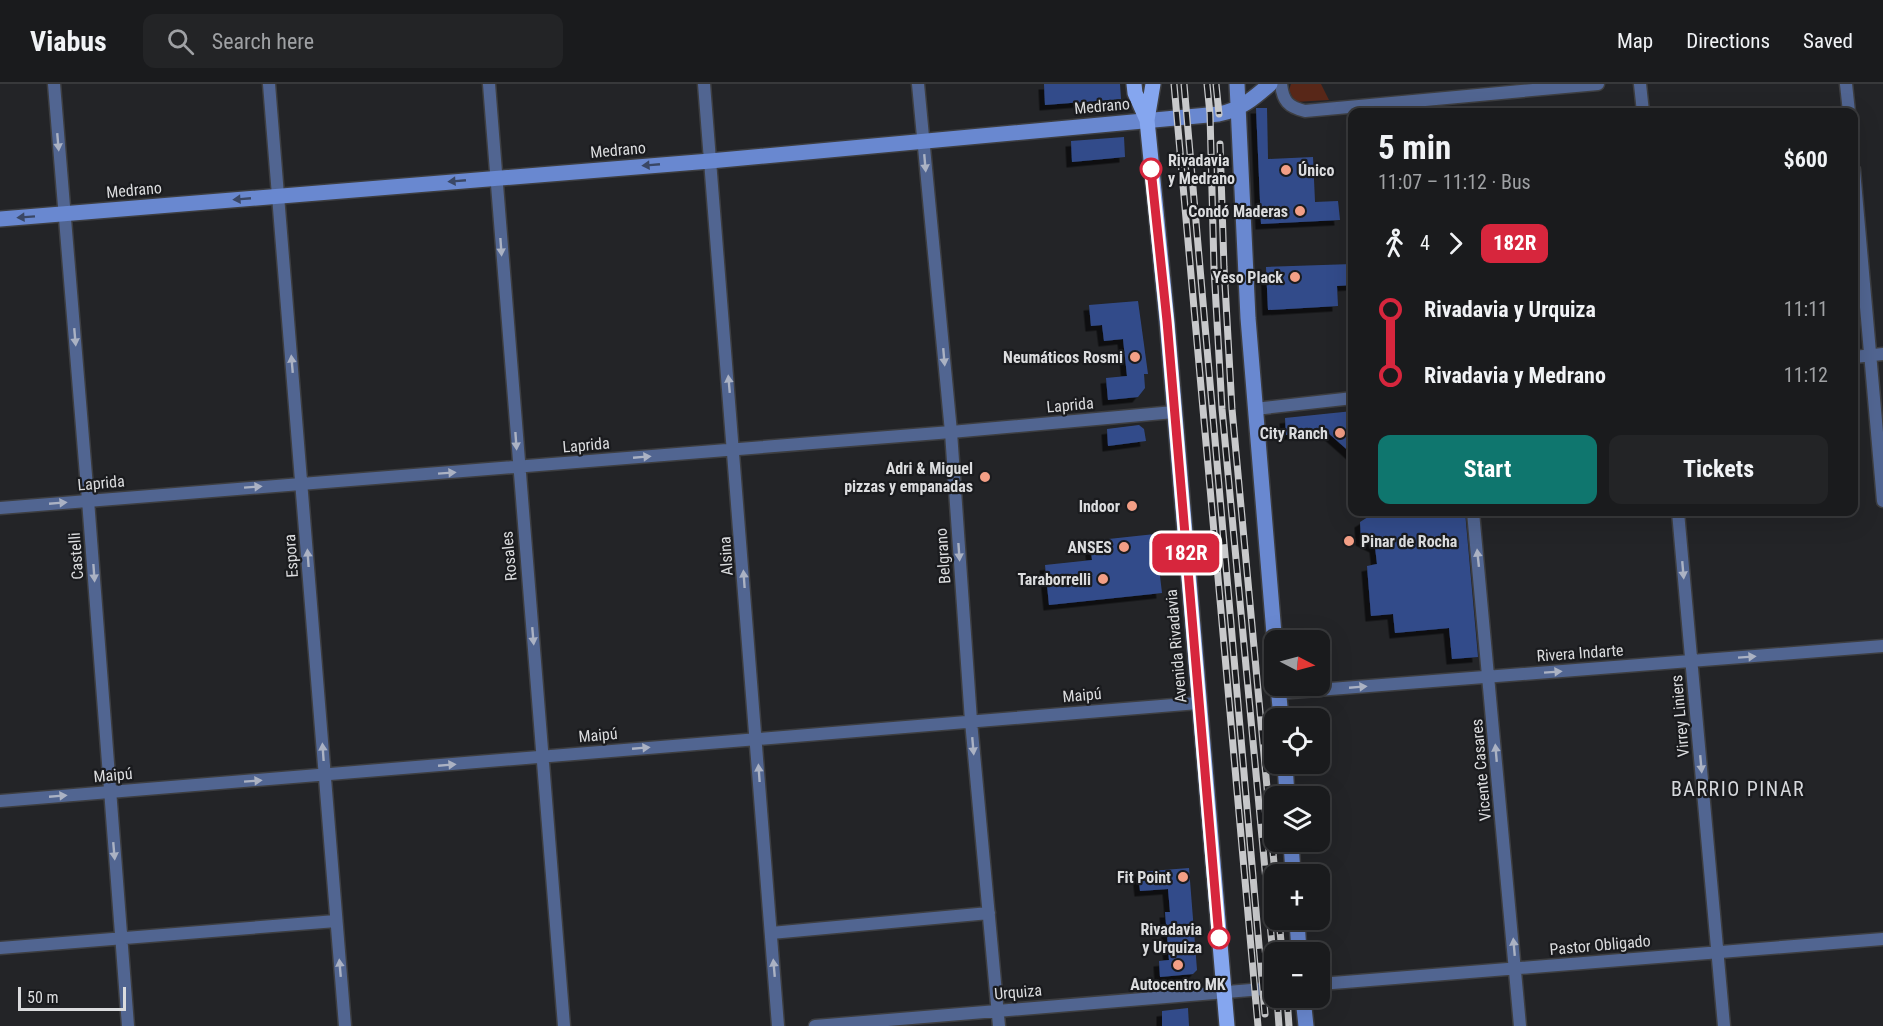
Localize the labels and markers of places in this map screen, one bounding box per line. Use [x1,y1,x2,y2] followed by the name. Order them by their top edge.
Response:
[1168,151,1235,188] place label: Rivadavia y Medrano
[1140,158,1162,180] marker: Rivadavia y Medrano
[1298,161,1334,180] place label: Único
[1279,163,1293,177] marker: Único
[1188,202,1288,221] place label: Condó Maderas
[1293,204,1307,218] marker: Condó Maderas
[1213,268,1283,287] place label: Yeso Plack
[1288,270,1302,284] marker: Yeso Plack
[1003,348,1123,367] place label: Neumáticos Rosmi
[1128,350,1142,364] marker: Neumáticos Rosmi
[1260,424,1328,443] place label: City Ranch
[1333,426,1347,440] marker: City Ranch
[844,459,973,496] place label: Adri & Miguel pizzas y empanadas
[978,470,992,484] marker: Adri & Miguel pizzas y empanadas
[1079,497,1120,516] place label: Indoor
[1125,499,1139,513] marker: Indoor
[1361,532,1458,551] place label: Pinar de Rocha
[1342,534,1356,548] marker: Pinar de Rocha
[1068,538,1112,557] place label: ANSES
[1117,540,1131,554] marker: ANSES
[1017,570,1091,589] place label: Taraborrelli
[1096,572,1110,586] marker: Taraborrelli
[1117,868,1171,887] place label: Fit Point
[1176,870,1190,884] marker: Fit Point
[1140,920,1202,957] place label: Rivadavia y Urquiza
[1208,927,1230,949] marker: Rivadavia y Urquiza
[1171,958,1185,972] marker: Autocentro MK
[1130,975,1226,994] place label: Autocentro MK

